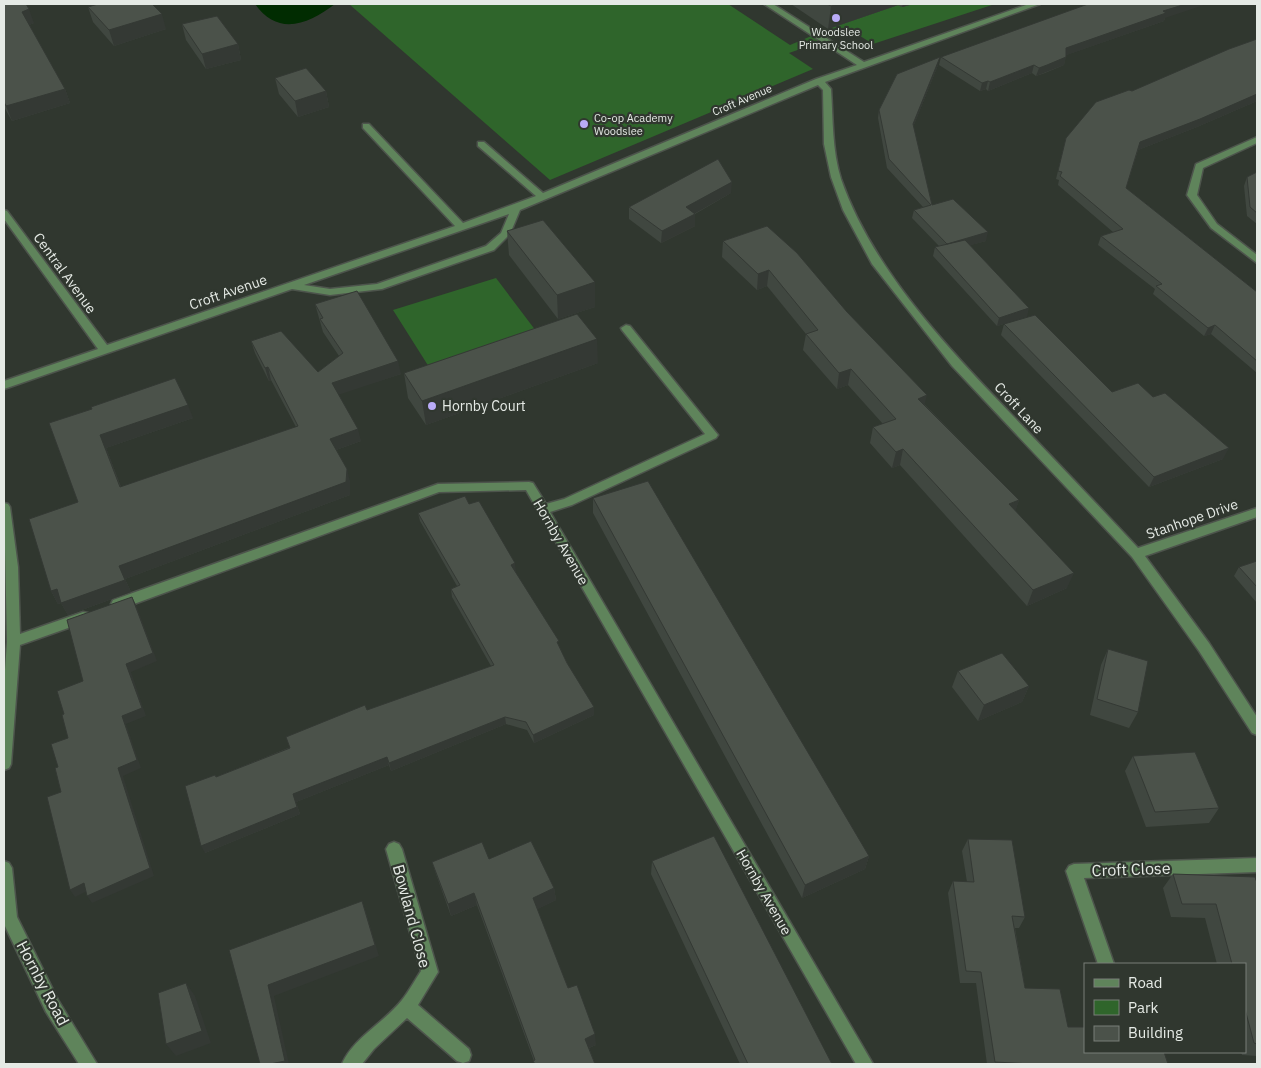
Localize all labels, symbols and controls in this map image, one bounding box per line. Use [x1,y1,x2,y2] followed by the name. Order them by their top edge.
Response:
[830,12,842,24] marker: Woodslee Primary School
[799,25,873,52] place label: Woodslee Primary School
[710,81,774,119] street label: Croft Avenue
[594,111,673,138] place label: Co-op Academy Woodslee
[578,118,590,130] marker: Co-op Academy Woodslee
[30,229,101,317] street label: Central Avenue
[187,270,270,314] street label: Croft Avenue
[990,378,1048,438] street label: Croft Lane
[442,397,526,415] place label: Hornby Court
[426,400,438,412] marker: Hornby Court
[1144,495,1241,543] street label: Stanhope Drive
[529,496,593,588] street label: Hornby Avenue
[732,846,796,938] street label: Hornby Avenue
[1091,858,1171,880] street label: Croft Close
[389,862,435,970] street label: Bowland Close
[12,937,74,1029] street label: Hornby Road
[1084,963,1246,1053] legend
[1128,973,1163,992] text: Road
[1128,998,1158,1017] text: Park
[1128,1023,1183,1042] text: Building

